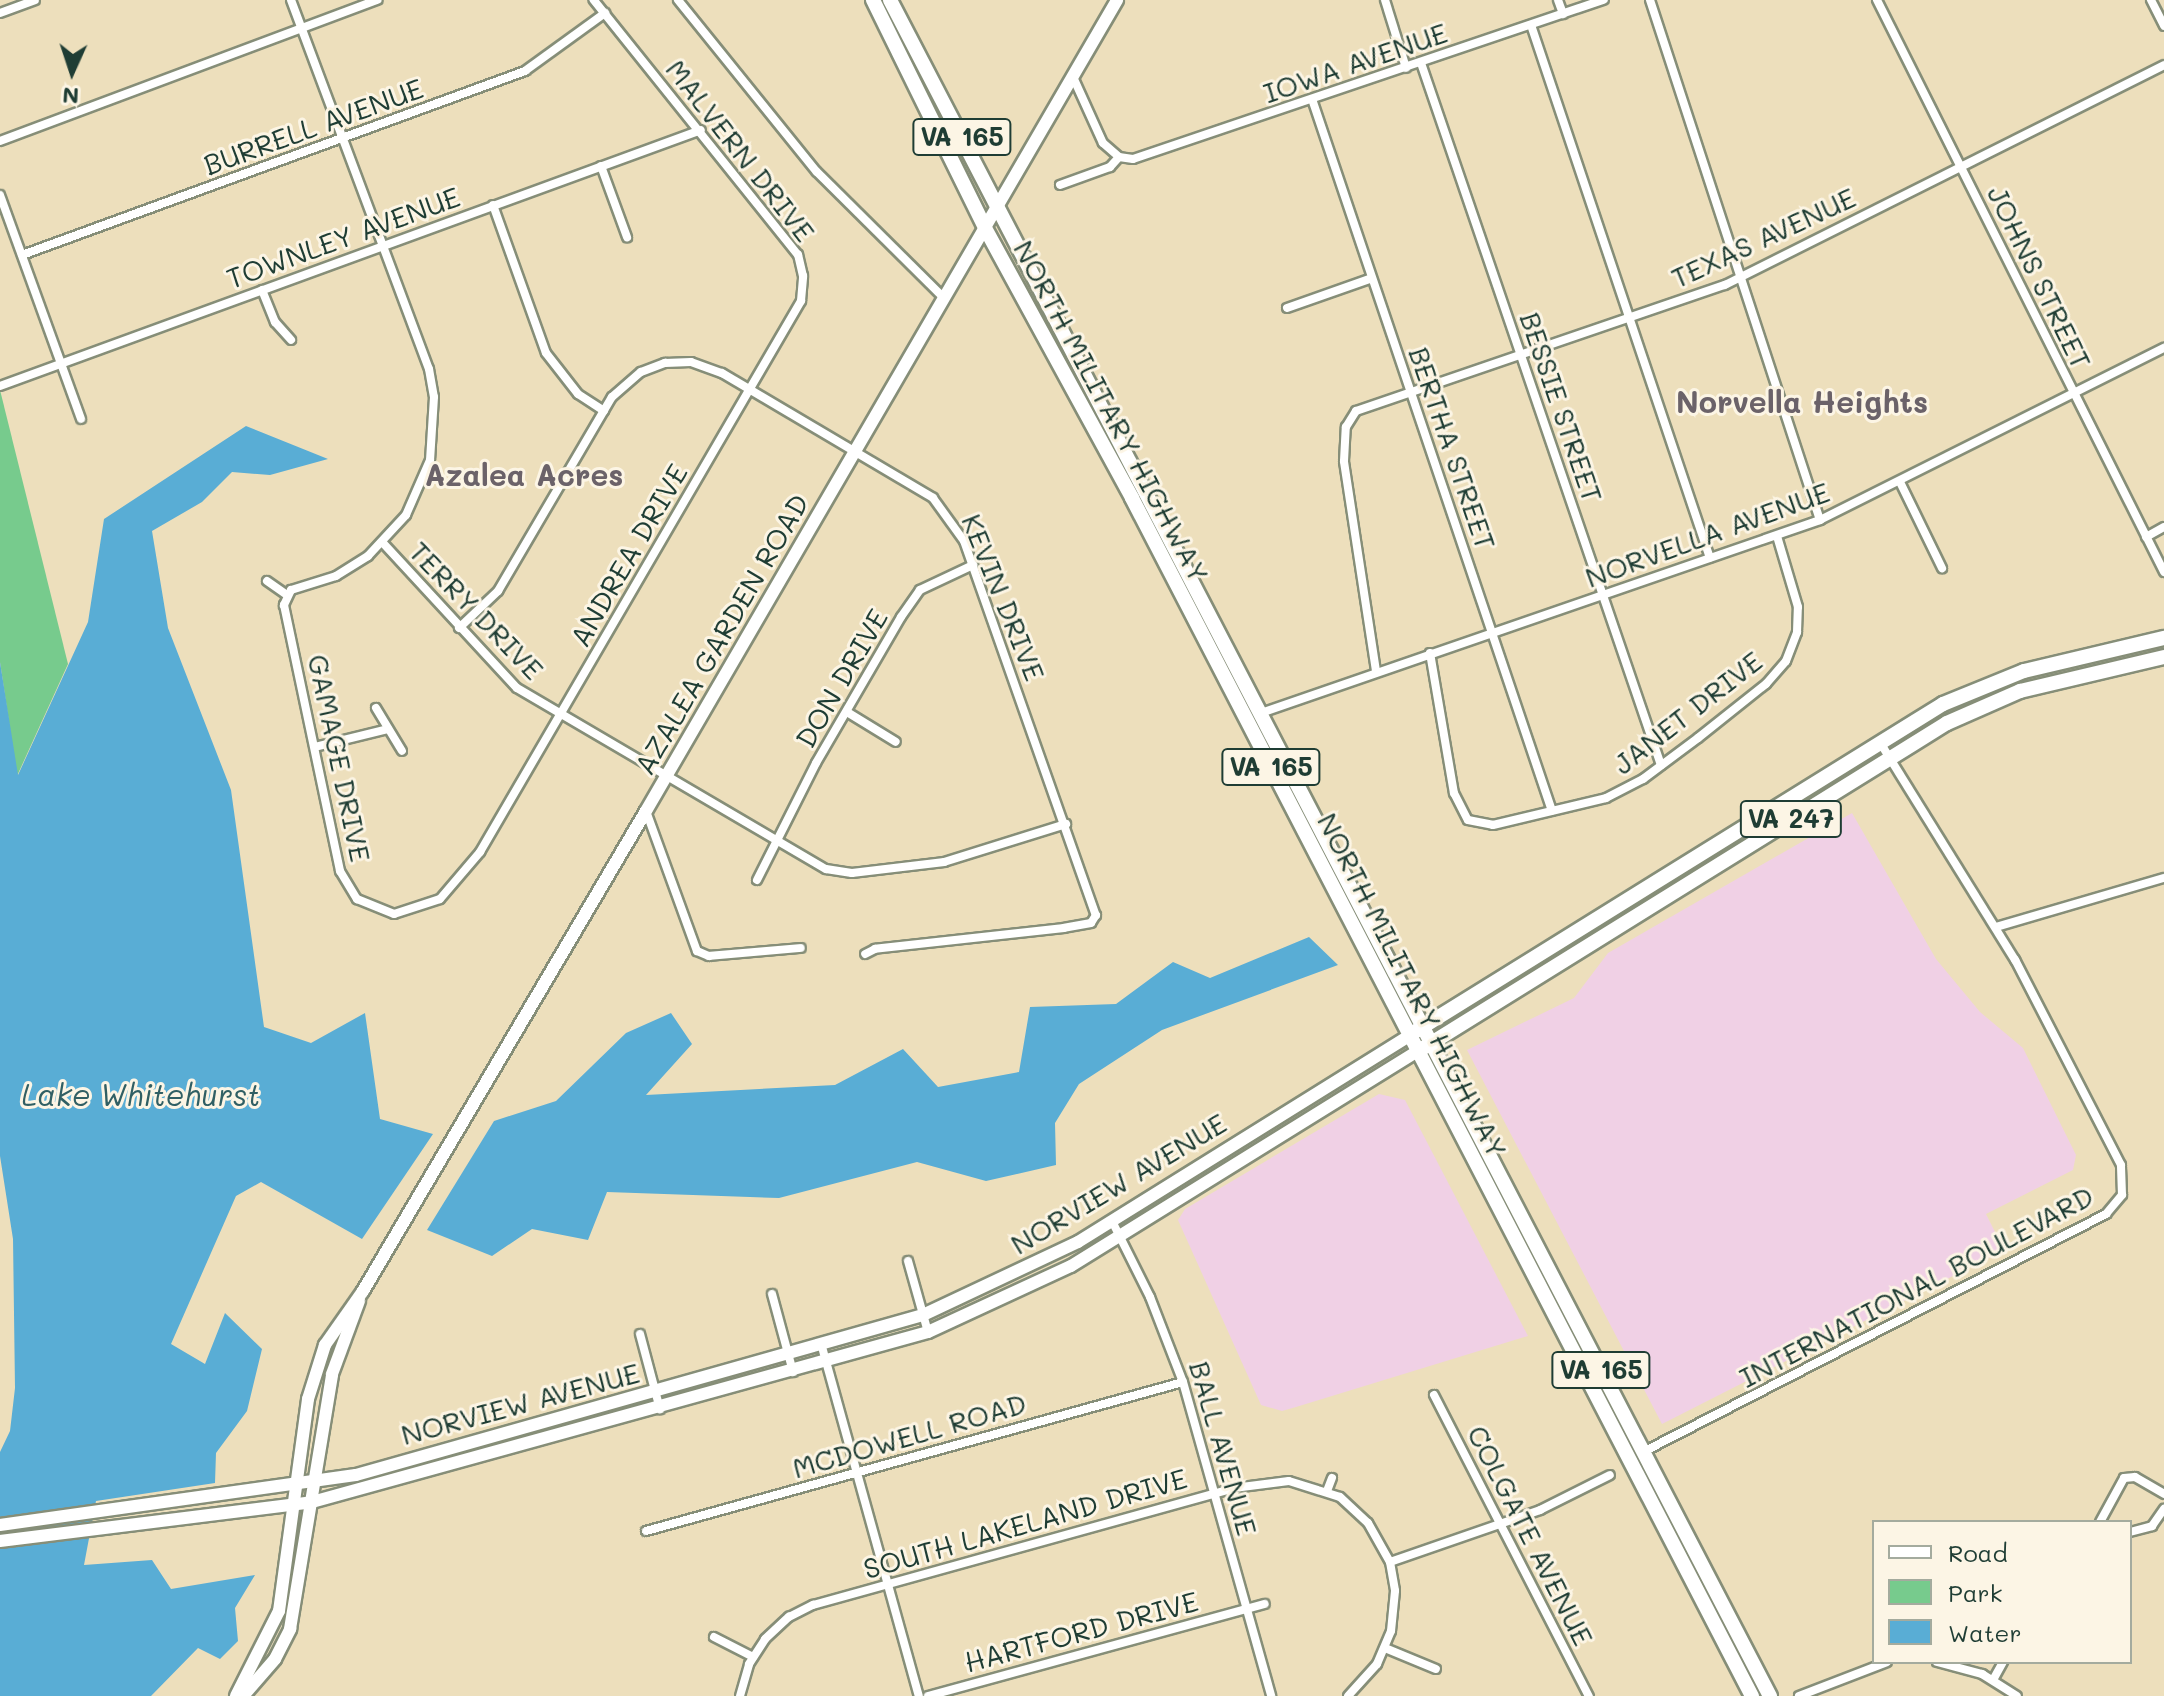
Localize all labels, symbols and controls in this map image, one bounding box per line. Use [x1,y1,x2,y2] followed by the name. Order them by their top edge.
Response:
[1259,15,1451,109] street label: IOWA AVENUE
[32,32,112,112] north arrow
[660,52,822,248] street label: MALVERN DRIVE
[199,71,427,181] street label: BURRELL AVENUE
[62,82,80,111] text: N
[912,115,1012,159] road number: VA 165
[222,179,464,295] street label: TOWNLEY AVENUE
[1666,180,1860,294] street label: TEXAS AVENUE
[1981,180,2099,374] street label: JOHNS STREET
[1007,234,1217,588] street label: NORTH MILITARY HIGHWAY
[1514,307,1610,507] street label: BESSIE STREET
[1403,342,1503,554] street label: BERTHA STREET
[1676,383,1928,419] district label: Norvella Heights
[425,456,623,492] district label: Azalea Acres
[562,458,694,652] street label: ANDREA DRIVE
[1580,474,1834,594] street label: NORVELLA AVENUE
[627,488,815,780] street label: AZALEA GARDEN ROAD
[955,509,1053,685] street label: KEVIN DRIVE
[403,534,551,686] street label: TERRY DRIVE
[788,603,894,753] street label: DON DRIVE
[1606,644,1768,780] street label: JANET DRIVE
[302,651,378,865] street label: GAMAGE DRIVE
[1221,745,1321,789] road number: VA 165
[1739,797,1843,841] road number: VA 247
[1311,807,1515,1163] street label: NORTH MILITARY HIGHWAY
[22,1076,260,1112] water label: Lake Whitehurst
[1004,1105,1232,1261] street label: NORVIEW AVENUE
[1733,1178,2099,1394] street label: INTERNATIONAL BOULEVARD
[1551,1348,1651,1392] road number: VA 165
[397,1355,643,1451] street label: NORVIEW AVENUE
[1183,1357,1265,1539] street label: BALL AVENUE
[788,1386,1030,1484] street label: MCDOWELL ROAD
[1461,1419,1601,1651] street label: COLGATE AVENUE
[859,1461,1191,1585] street label: SOUTH LAKELAND DRIVE
[1872,1520,2132,1664] legend
[1948,1537,2008,1568] text: Road
[1948,1577,2002,1608] text: Park
[961,1584,1201,1678] street label: HARTFORD DRIVE
[1948,1617,2022,1648] text: Water

